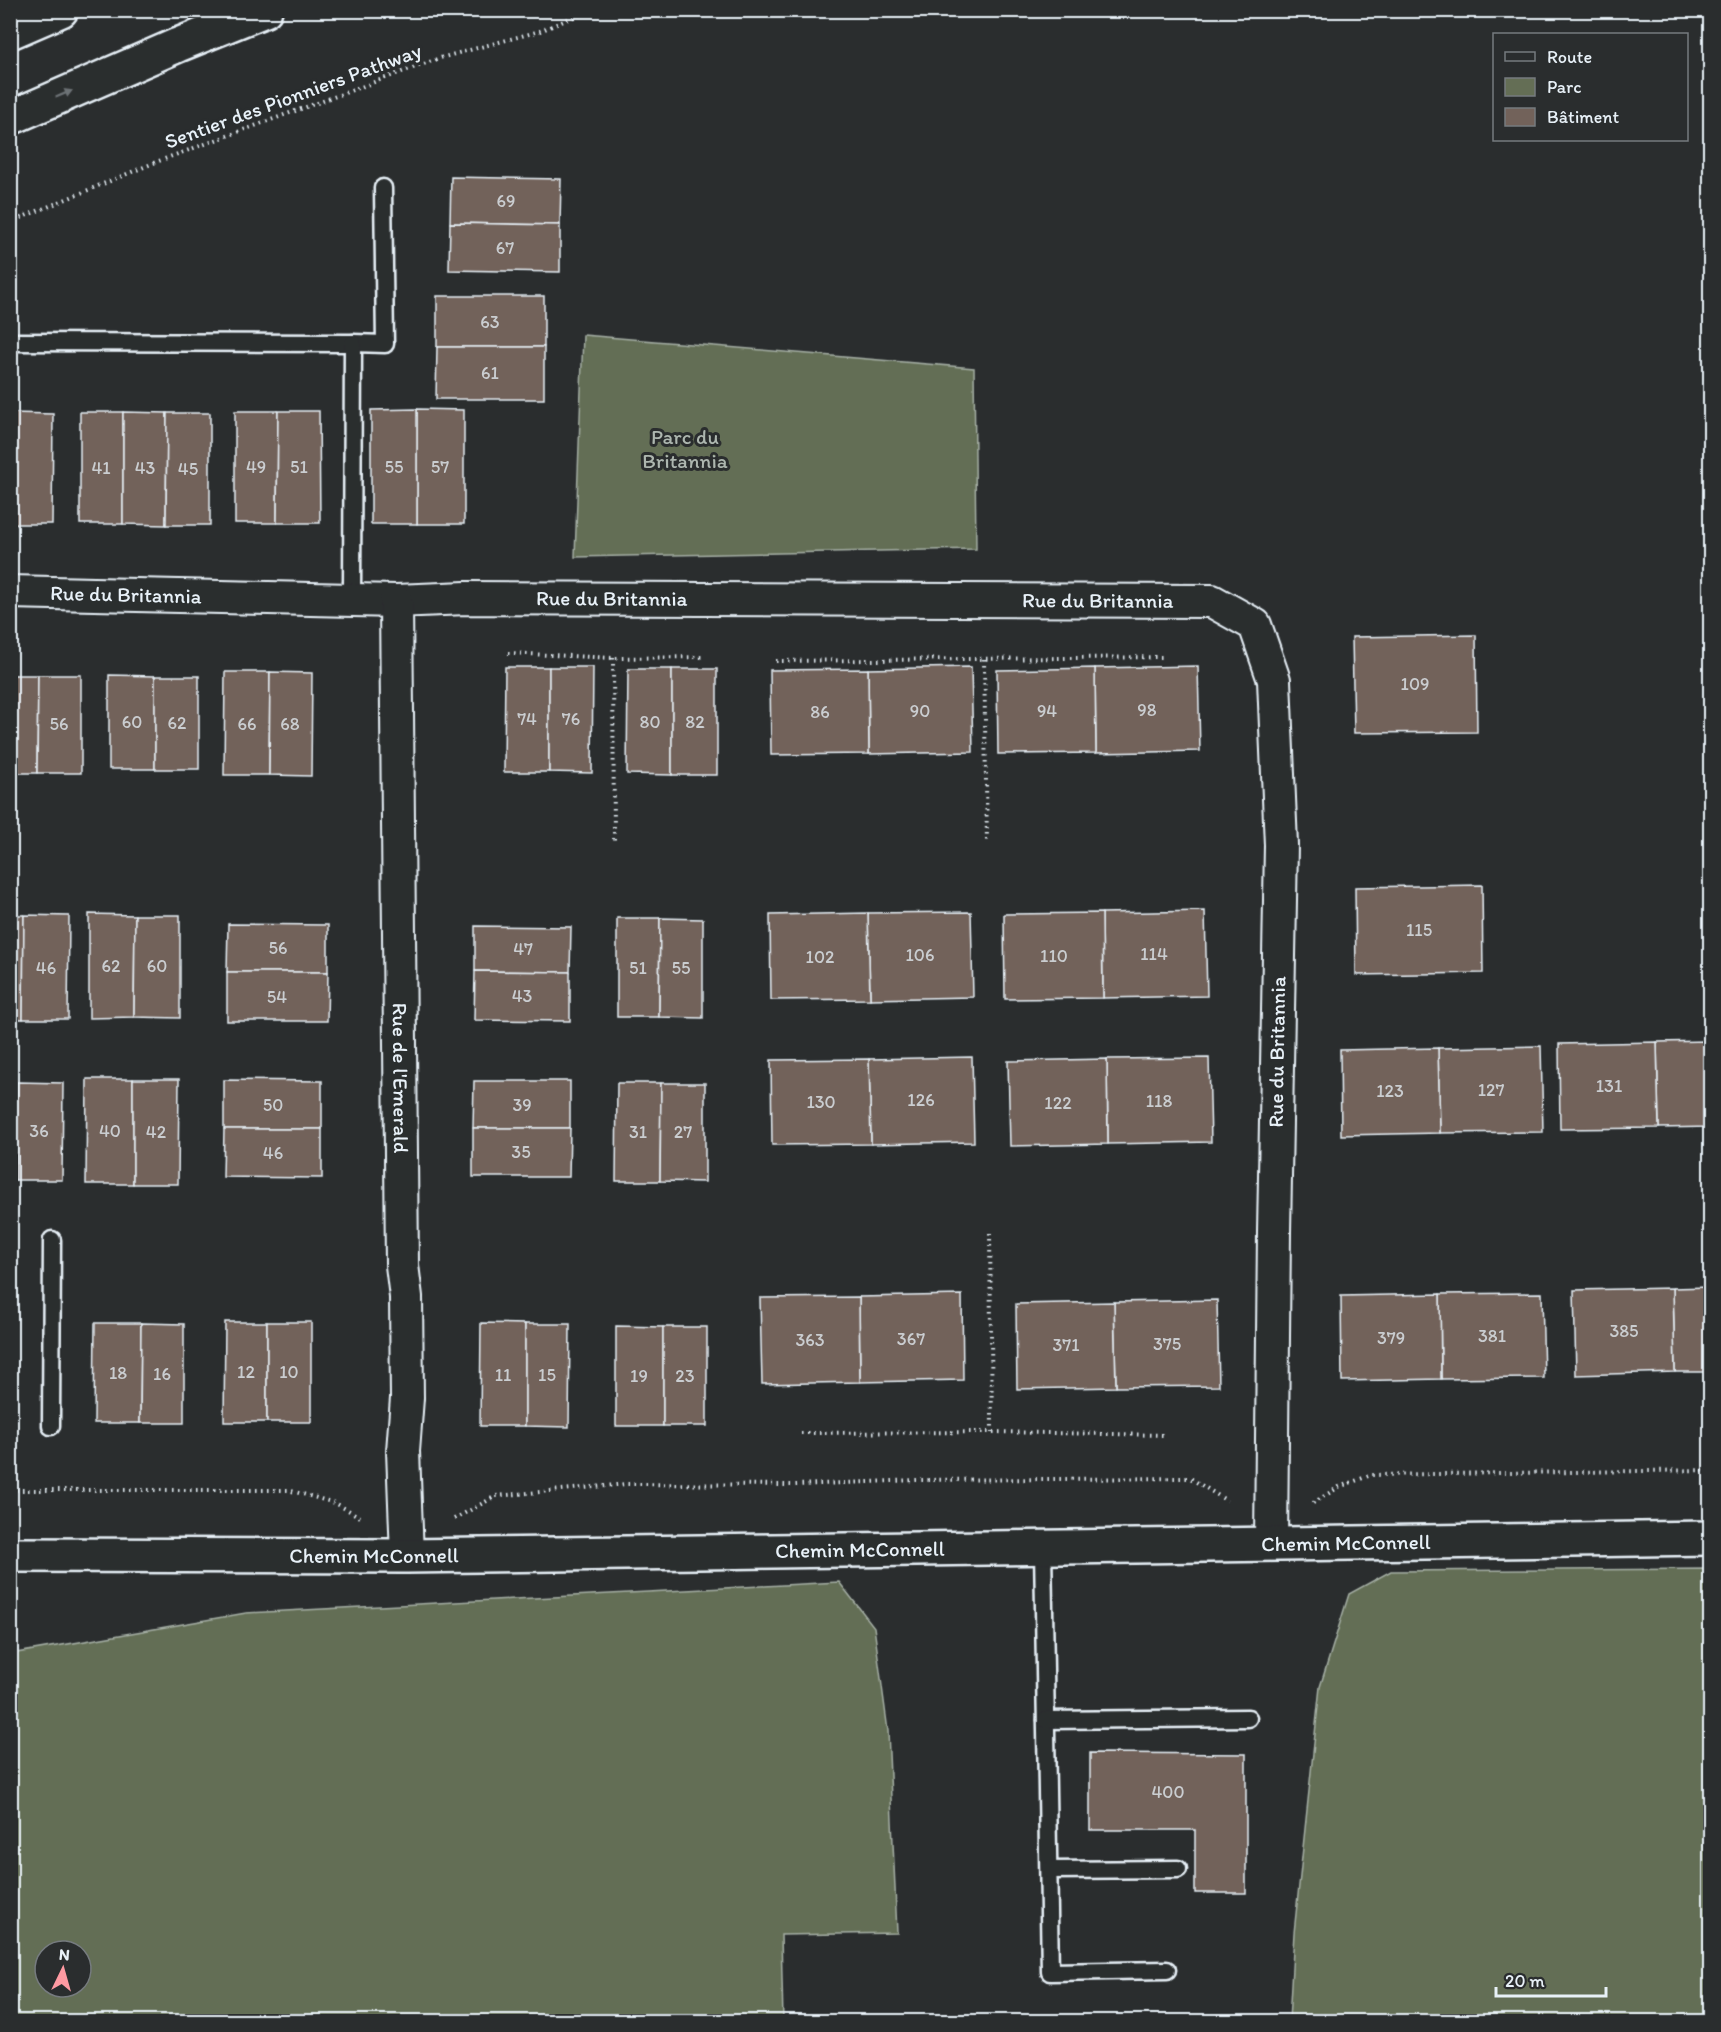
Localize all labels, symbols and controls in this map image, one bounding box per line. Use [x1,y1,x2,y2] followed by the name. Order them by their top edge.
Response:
[1493,33,1688,141] legend
[161,37,425,154] street label: Sentier des Pionniers Pathway
[1547,46,1592,68] text: Route
[1547,76,1581,98] text: Parc
[56,90,73,99] one-way arrow
[1547,106,1620,128] text: Bâtiment
[497,190,515,212] house number: 69
[496,237,514,259] house number: 67
[480,311,500,333] house number: 63
[481,362,499,384] house number: 61
[642,424,728,473] park label: Parc du Britannia
[246,456,266,478] house number: 49
[290,456,308,478] house number: 51
[385,456,403,478] house number: 55
[431,456,449,478] house number: 57
[91,457,111,479] house number: 41
[135,457,155,479] house number: 43
[178,458,198,480] house number: 45
[50,580,202,608] street label: Rue du Britannia
[536,585,688,611] street label: Rue du Britannia
[1022,587,1174,613] street label: Rue du Britannia
[1401,673,1429,695] house number: 109
[1137,699,1157,721] house number: 98
[910,700,930,722] house number: 90
[1037,700,1057,722] house number: 94
[810,701,830,723] house number: 86
[517,708,537,730] house number: 74
[562,708,580,730] house number: 76
[122,711,142,733] house number: 60
[640,711,660,733] house number: 80
[685,711,705,733] house number: 82
[168,712,187,734] house number: 62
[50,713,68,735] house number: 56
[237,713,257,735] house number: 66
[280,713,300,735] house number: 68
[1406,919,1432,941] house number: 115
[269,937,287,959] house number: 56
[513,938,533,960] house number: 47
[1140,943,1168,965] house number: 114
[906,944,934,966] house number: 106
[1040,945,1068,967] house number: 110
[806,946,835,968] house number: 102
[102,955,121,977] house number: 62
[147,955,167,977] house number: 60
[36,957,56,979] house number: 46
[629,957,647,979] house number: 51
[672,957,690,979] house number: 55
[1263,976,1290,1128] street label: Rue du Britannia
[512,985,532,1007] house number: 43
[267,986,287,1008] house number: 54
[388,1002,414,1154] street label: Rue de l'Emerald
[1596,1075,1622,1097] house number: 131
[1478,1079,1504,1101] house number: 127
[1376,1080,1404,1102] house number: 123
[907,1089,935,1111] house number: 126
[1146,1090,1172,1112] house number: 118
[806,1091,836,1113] house number: 130
[1044,1092,1072,1114] house number: 122
[263,1094,283,1116] house number: 50
[512,1094,532,1116] house number: 39
[29,1120,49,1142] house number: 36
[99,1120,121,1142] house number: 40
[146,1121,167,1143] house number: 42
[629,1121,647,1143] house number: 31
[674,1121,692,1143] house number: 27
[511,1141,531,1163] house number: 35
[263,1142,283,1164] house number: 46
[1609,1320,1639,1342] house number: 385
[1478,1325,1506,1347] house number: 381
[1377,1327,1405,1349] house number: 379
[897,1328,925,1350] house number: 367
[795,1329,825,1351] house number: 363
[1153,1333,1181,1355] house number: 375
[1052,1334,1080,1356] house number: 371
[237,1361,255,1383] house number: 12
[279,1361,299,1383] house number: 10
[109,1362,127,1384] house number: 18
[153,1363,171,1385] house number: 16
[495,1364,511,1386] house number: 11
[538,1364,556,1386] house number: 15
[630,1365,648,1387] house number: 19
[675,1365,695,1387] house number: 23
[1261,1529,1431,1556] street label: Chemin McConnell
[775,1536,945,1563] street label: Chemin McConnell
[289,1542,459,1568] street label: Chemin McConnell
[1152,1781,1185,1803] house number: 400
[33,1939,93,1999] north arrow
[58,1945,70,1964] text: N
[1496,1960,1606,1998] scale bar
[1505,1970,1545,1992] text: 20 m

